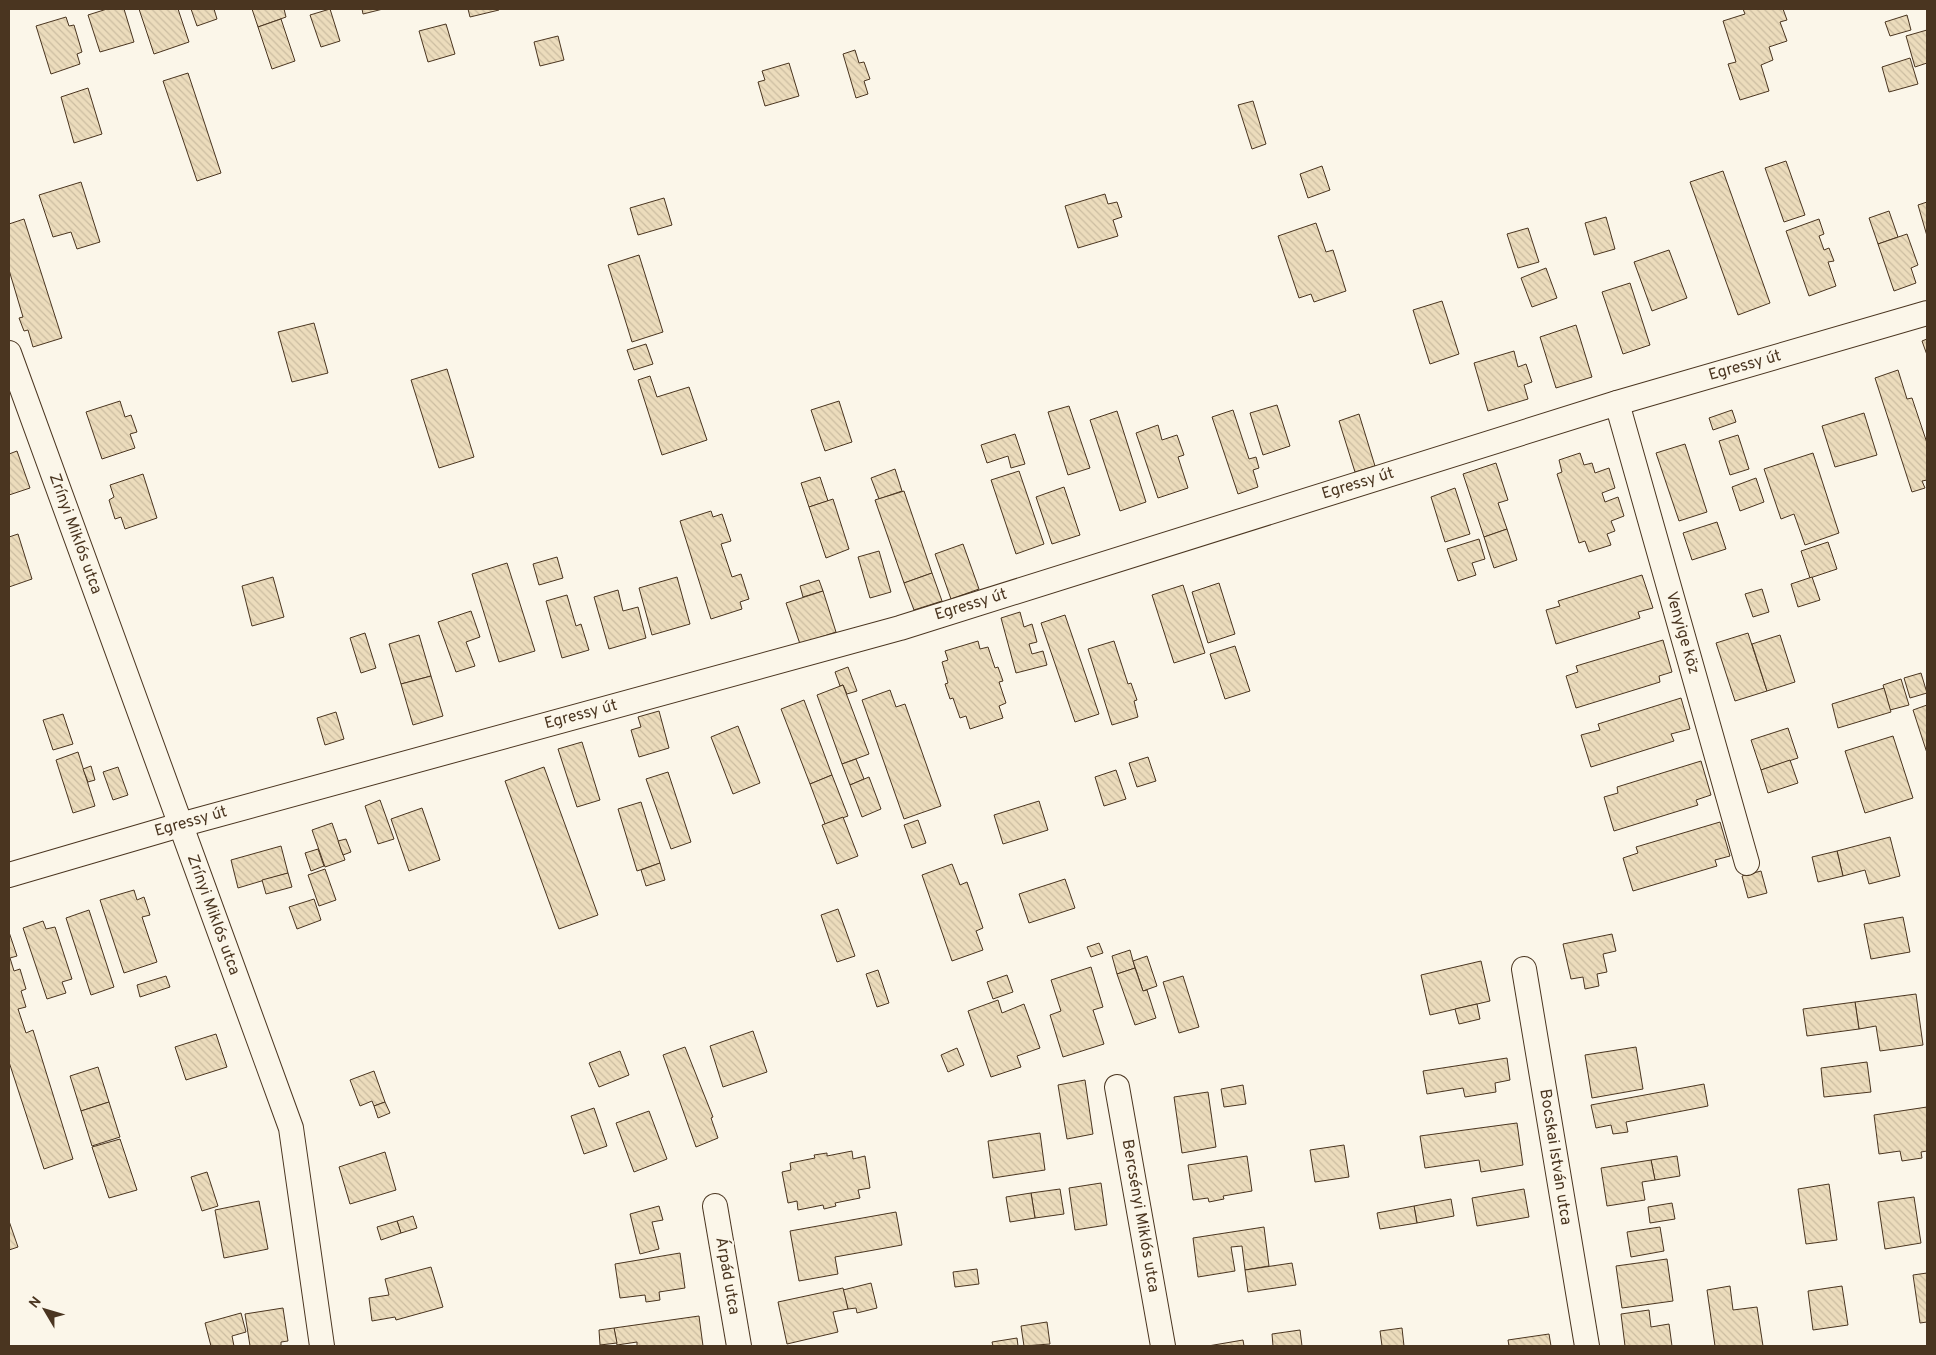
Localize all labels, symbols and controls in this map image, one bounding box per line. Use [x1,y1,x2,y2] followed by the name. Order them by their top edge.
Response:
[1706,346,1784,386] street label: Egressy út
[1319,464,1397,504] street label: Egressy út
[44,471,106,597] street label: Zrínyi Miklós utca
[932,585,1010,625] street label: Egressy út
[1661,589,1703,677] street label: Venyige köz
[542,696,620,734] street label: Egressy út
[152,802,230,842] street label: Egressy út
[182,852,244,978] street label: Zrínyi Miklós utca
[1534,1088,1576,1226] street label: Bocskai István utca
[1117,1138,1163,1294] street label: Bercsényi Miklós utca
[710,1235,746,1316] street label: Árpád utca
[20,1285,70,1335] north arrow
[26,1294,46,1312] text: N

